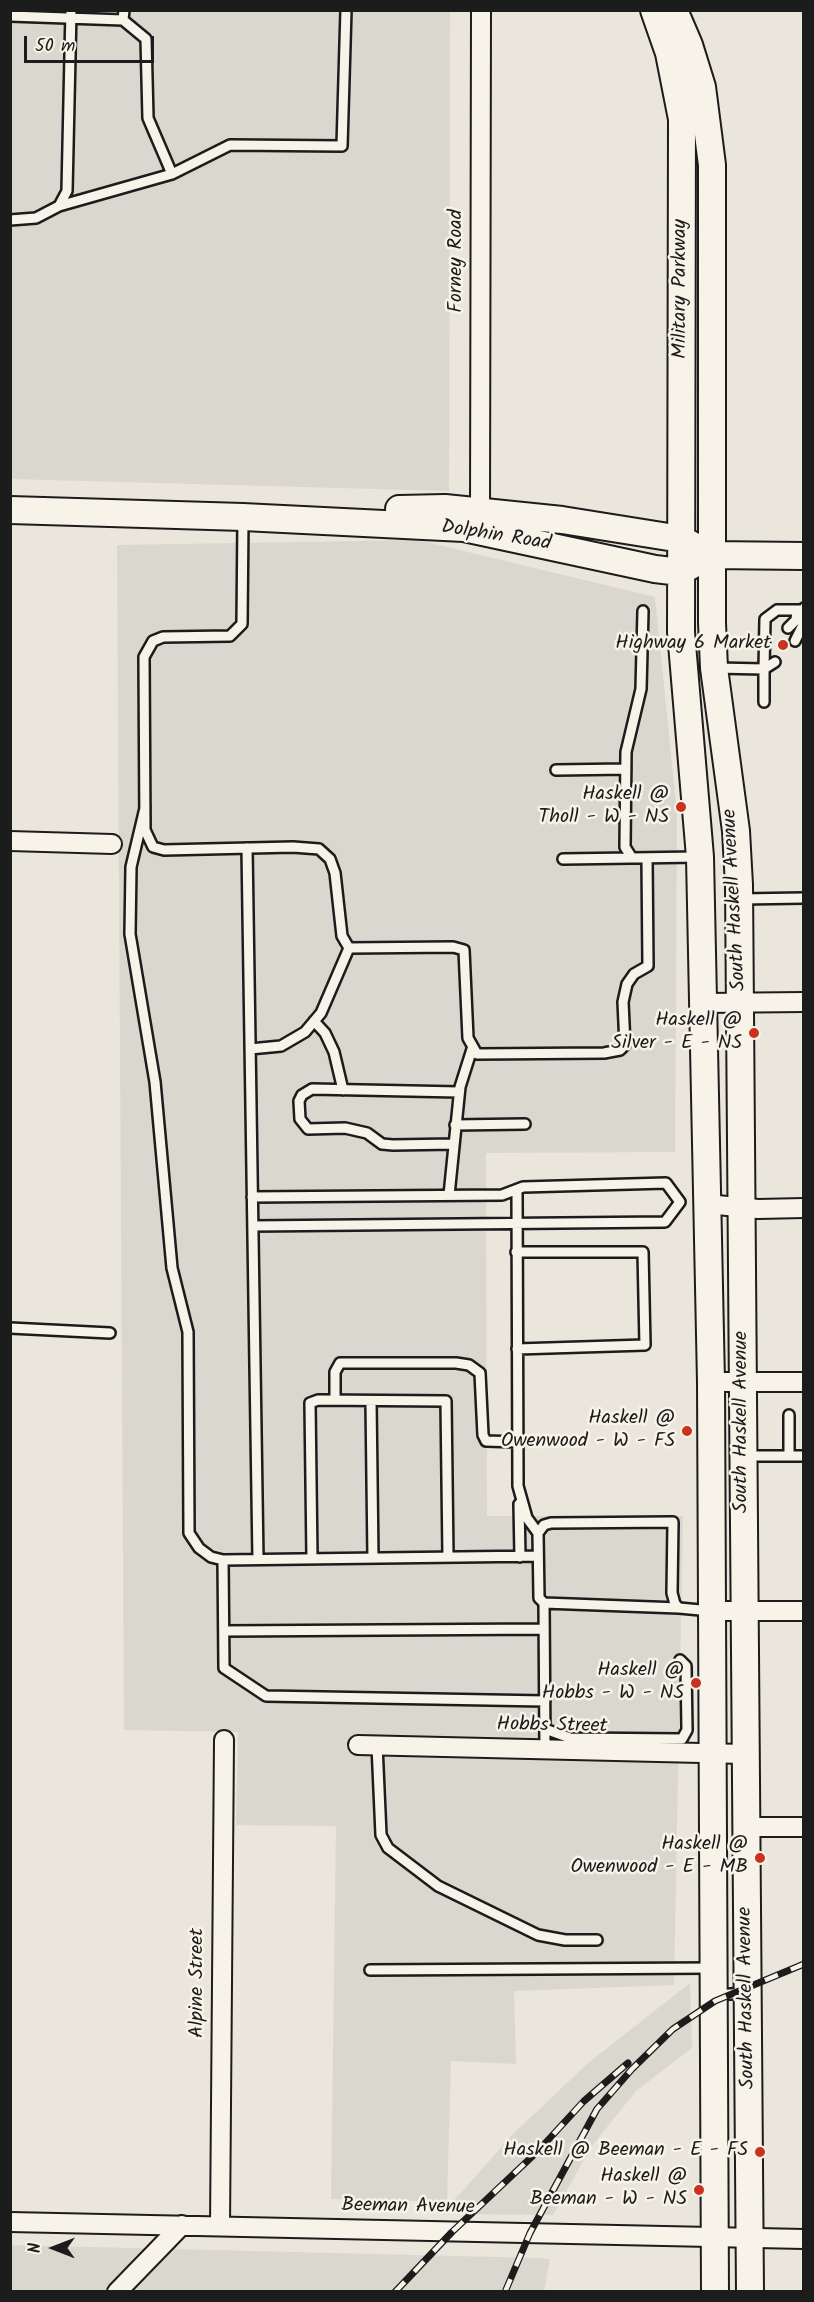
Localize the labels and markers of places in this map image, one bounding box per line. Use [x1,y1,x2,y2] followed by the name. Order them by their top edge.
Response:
[615,633,771,657] place label: Highway 6 Market
[776,638,790,652] marker: Highway 6 Market
[538,784,669,831] place label: Haskell @ Tholl - W - NS
[674,800,688,814] marker: Haskell @ Tholl - W - NS
[611,1010,742,1057] place label: Haskell @ Silver - E - NS
[747,1026,761,1040] marker: Haskell @ Silver - E - NS
[501,1408,675,1455] place label: Haskell @ Owenwood - W - FS
[680,1424,694,1438] marker: Haskell @ Owenwood - W - FS
[542,1660,684,1707] place label: Haskell @ Hobbs - W - NS
[689,1676,703,1690] marker: Haskell @ Hobbs - W - NS
[570,1834,748,1881] place label: Haskell @ Owenwood - E - MB
[753,1851,767,1865] marker: Haskell @ Owenwood - E - MB
[503,2140,748,2164] place label: Haskell @ Beeman - E - FS
[753,2145,767,2159] marker: Haskell @ Beeman - E - FS
[530,2166,687,2213] place label: Haskell @ Beeman - W - NS
[692,2183,706,2197] marker: Haskell @ Beeman - W - NS

